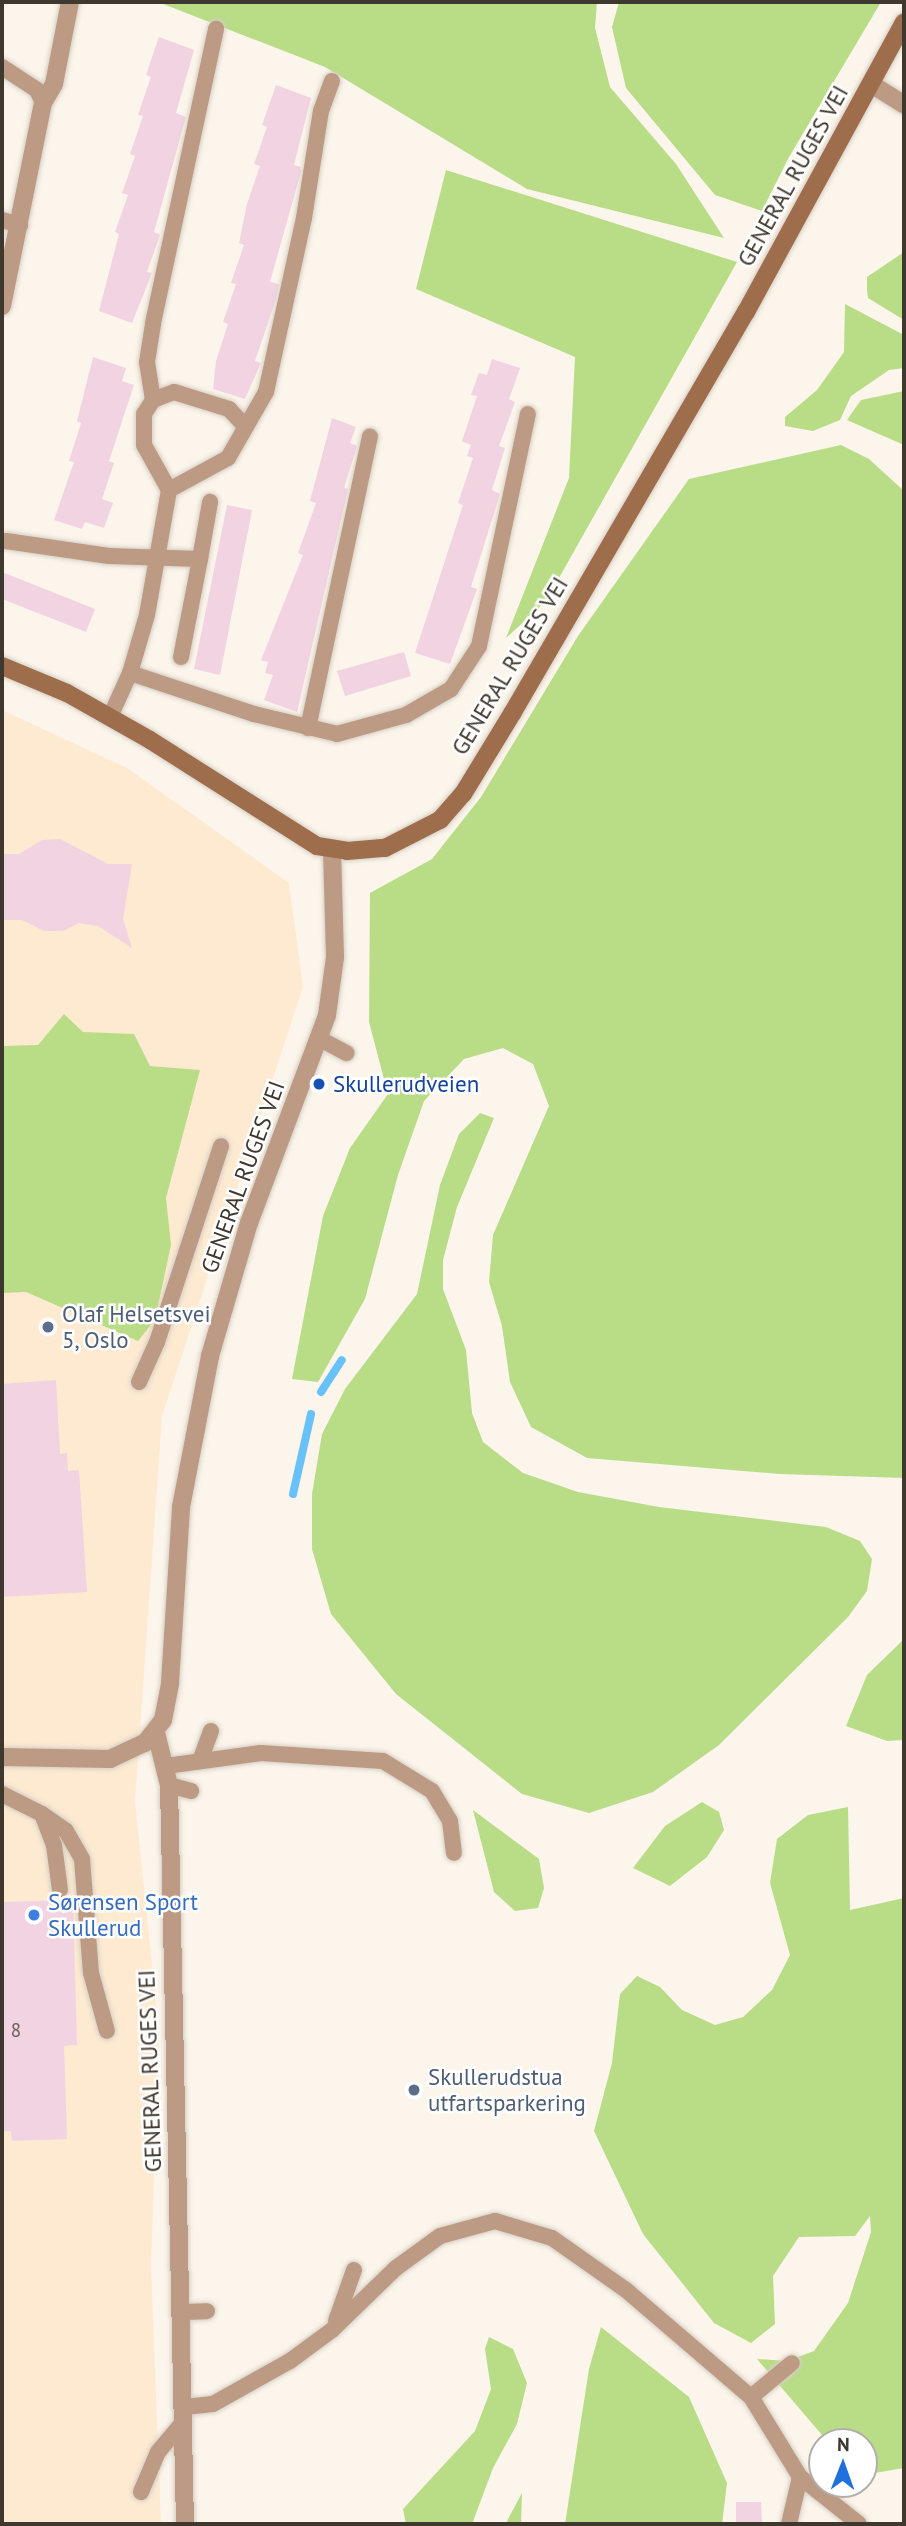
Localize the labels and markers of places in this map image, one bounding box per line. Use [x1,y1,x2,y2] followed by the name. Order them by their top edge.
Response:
[333,1070,479,1098] place label: Skullerudveien
[311,1076,327,1092] marker: Skullerudveien
[62,1300,211,1354] place label: Olaf Helsetsvei 5, Oslo
[40,1319,56,1335] marker: Olaf Helsetsvei 5, Oslo
[48,1888,198,1942] place label: Sørensen Sport Skullerud
[26,1907,42,1923] marker: Sørensen Sport Skullerud
[428,2063,586,2117] place label: Skullerudstua utfartsparkering
[406,2082,422,2098] marker: Skullerudstua utfartsparkering

